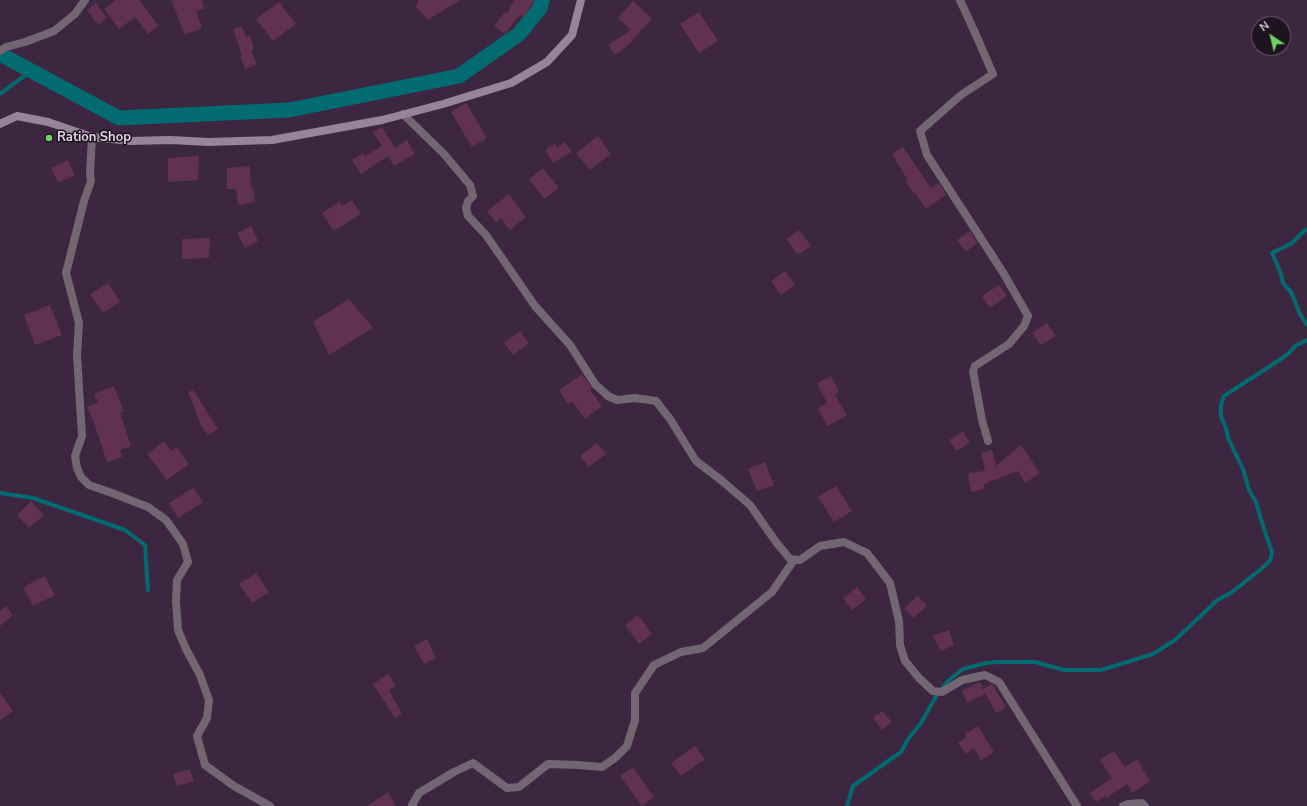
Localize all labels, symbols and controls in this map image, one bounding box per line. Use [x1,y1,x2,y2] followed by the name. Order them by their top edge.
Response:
[1251,16,1291,56] north arrow
[1257,18,1272,35] text: N
[57,130,131,146] place label: Ration Shop
[44,133,54,143] marker: Ration Shop

